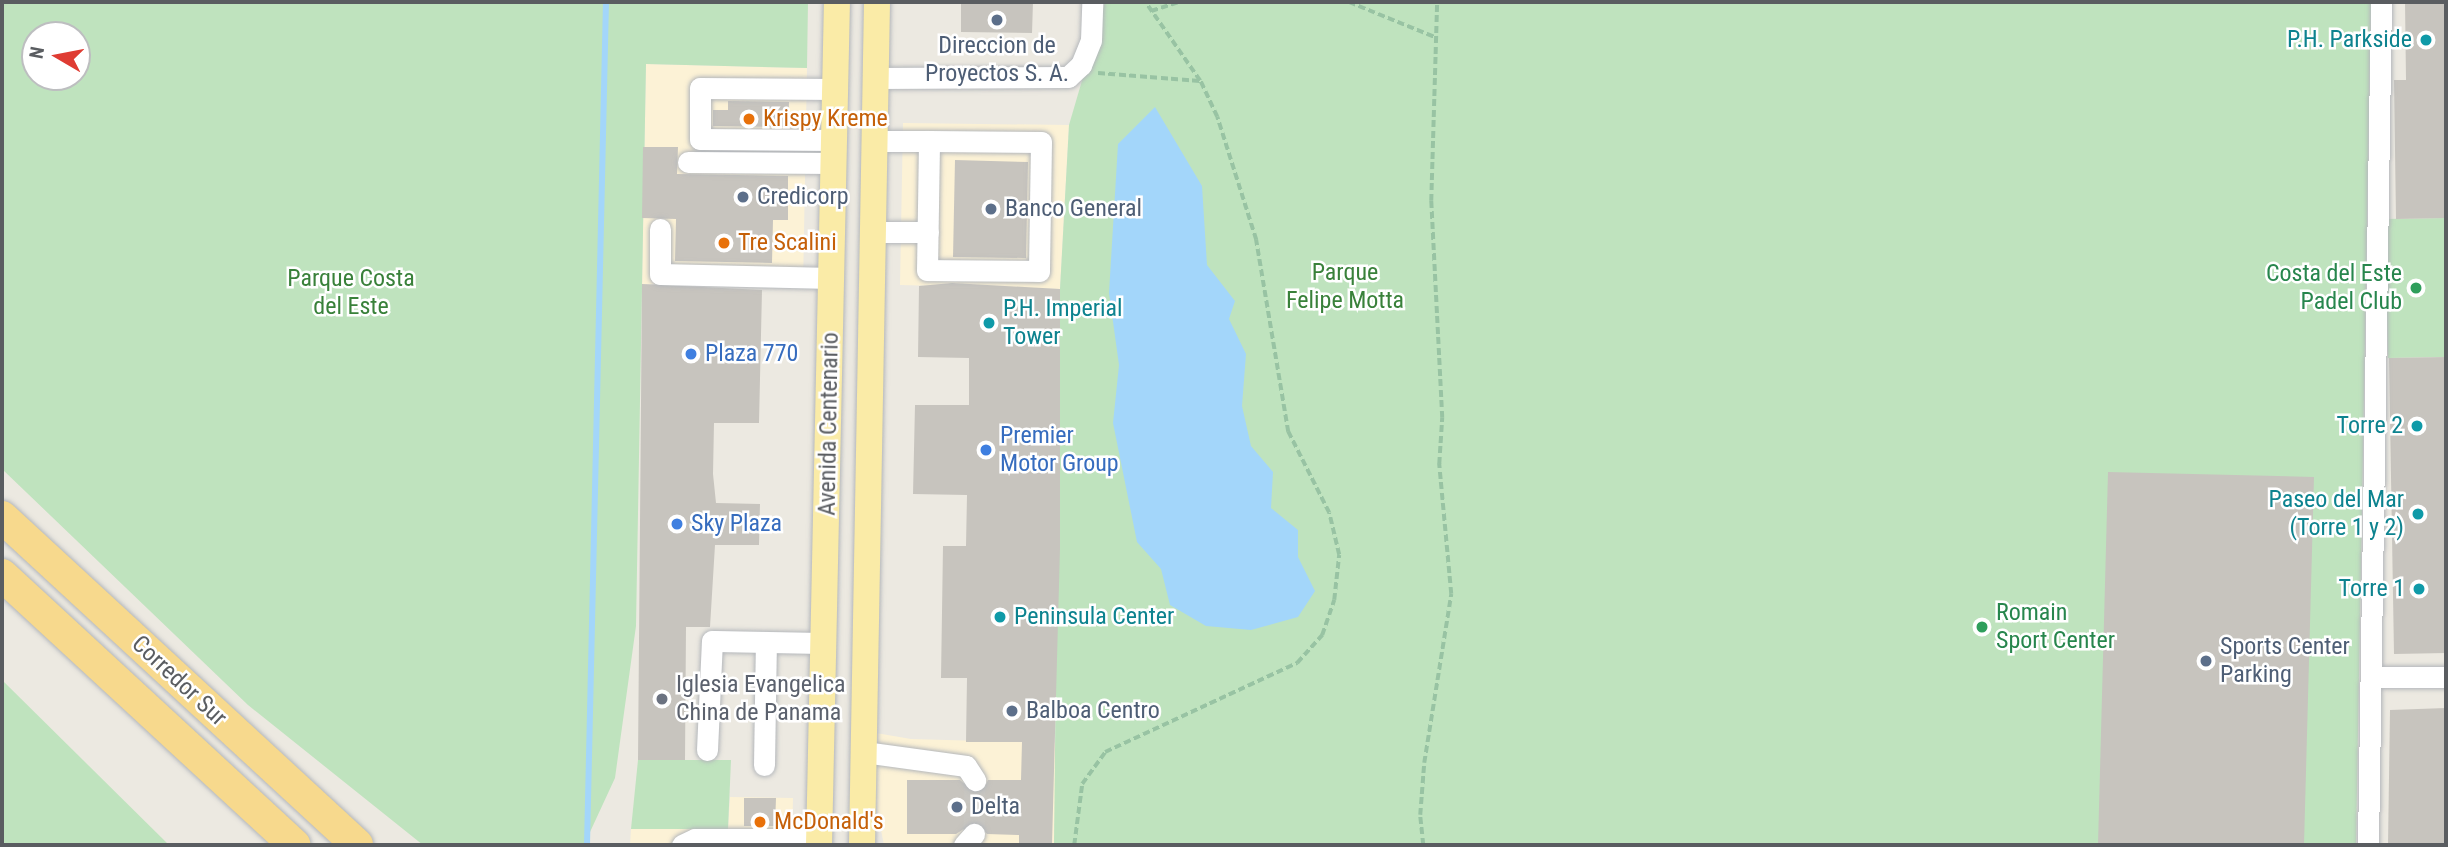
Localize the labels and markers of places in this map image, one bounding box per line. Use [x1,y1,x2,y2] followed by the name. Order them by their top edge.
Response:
[989,12,1005,28] marker: Direccion de Proyectos S. A.
[2287,26,2412,54] place label: P.H. Parkside
[925,32,1069,88] place label: Direccion de Proyectos S. A.
[2418,32,2434,48] marker: P.H. Parkside
[763,105,888,133] place label: Krispy Kreme
[741,111,757,127] marker: Krispy Kreme
[757,183,849,211] place label: Credicorp
[735,189,751,205] marker: Credicorp
[1005,195,1142,223] place label: Banco General
[983,201,999,217] marker: Banco General
[738,229,837,257] place label: Tre Scalini
[716,235,732,251] marker: Tre Scalini
[2266,260,2402,316] place label: Costa del Este Padel Club
[2408,280,2424,296] marker: Costa del Este Padel Club
[1003,295,1123,351] place label: P.H. Imperial Tower
[981,315,997,331] marker: P.H. Imperial Tower
[705,340,798,368] place label: Plaza 770
[683,346,699,362] marker: Plaza 770
[2337,412,2403,440] place label: Torre 2
[2409,418,2425,434] marker: Torre 2
[1000,422,1119,478] place label: Premier Motor Group
[978,442,994,458] marker: Premier Motor Group
[2268,486,2404,542] place label: Paseo del Mar (Torre 1 y 2)
[2410,506,2426,522] marker: Paseo del Mar (Torre 1 y 2)
[691,510,782,538] place label: Sky Plaza
[669,516,685,532] marker: Sky Plaza
[2339,575,2405,603] place label: Torre 1
[2411,581,2427,597] marker: Torre 1
[1996,599,2115,655] place label: Romain Sport Center
[1014,603,1174,631] place label: Peninsula Center
[992,609,1008,625] marker: Peninsula Center
[1974,619,1990,635] marker: Romain Sport Center
[2220,633,2350,689] place label: Sports Center Parking
[2198,653,2214,669] marker: Sports Center Parking
[676,671,846,727] place label: Iglesia Evangelica China de Panama
[654,691,670,707] marker: Iglesia Evangelica China de Panama
[1026,697,1160,725] place label: Balboa Centro
[1004,703,1020,719] marker: Balboa Centro
[971,793,1020,821] place label: Delta
[949,799,965,815] marker: Delta
[774,808,884,836] place label: McDonald's
[752,814,768,830] marker: McDonald's

